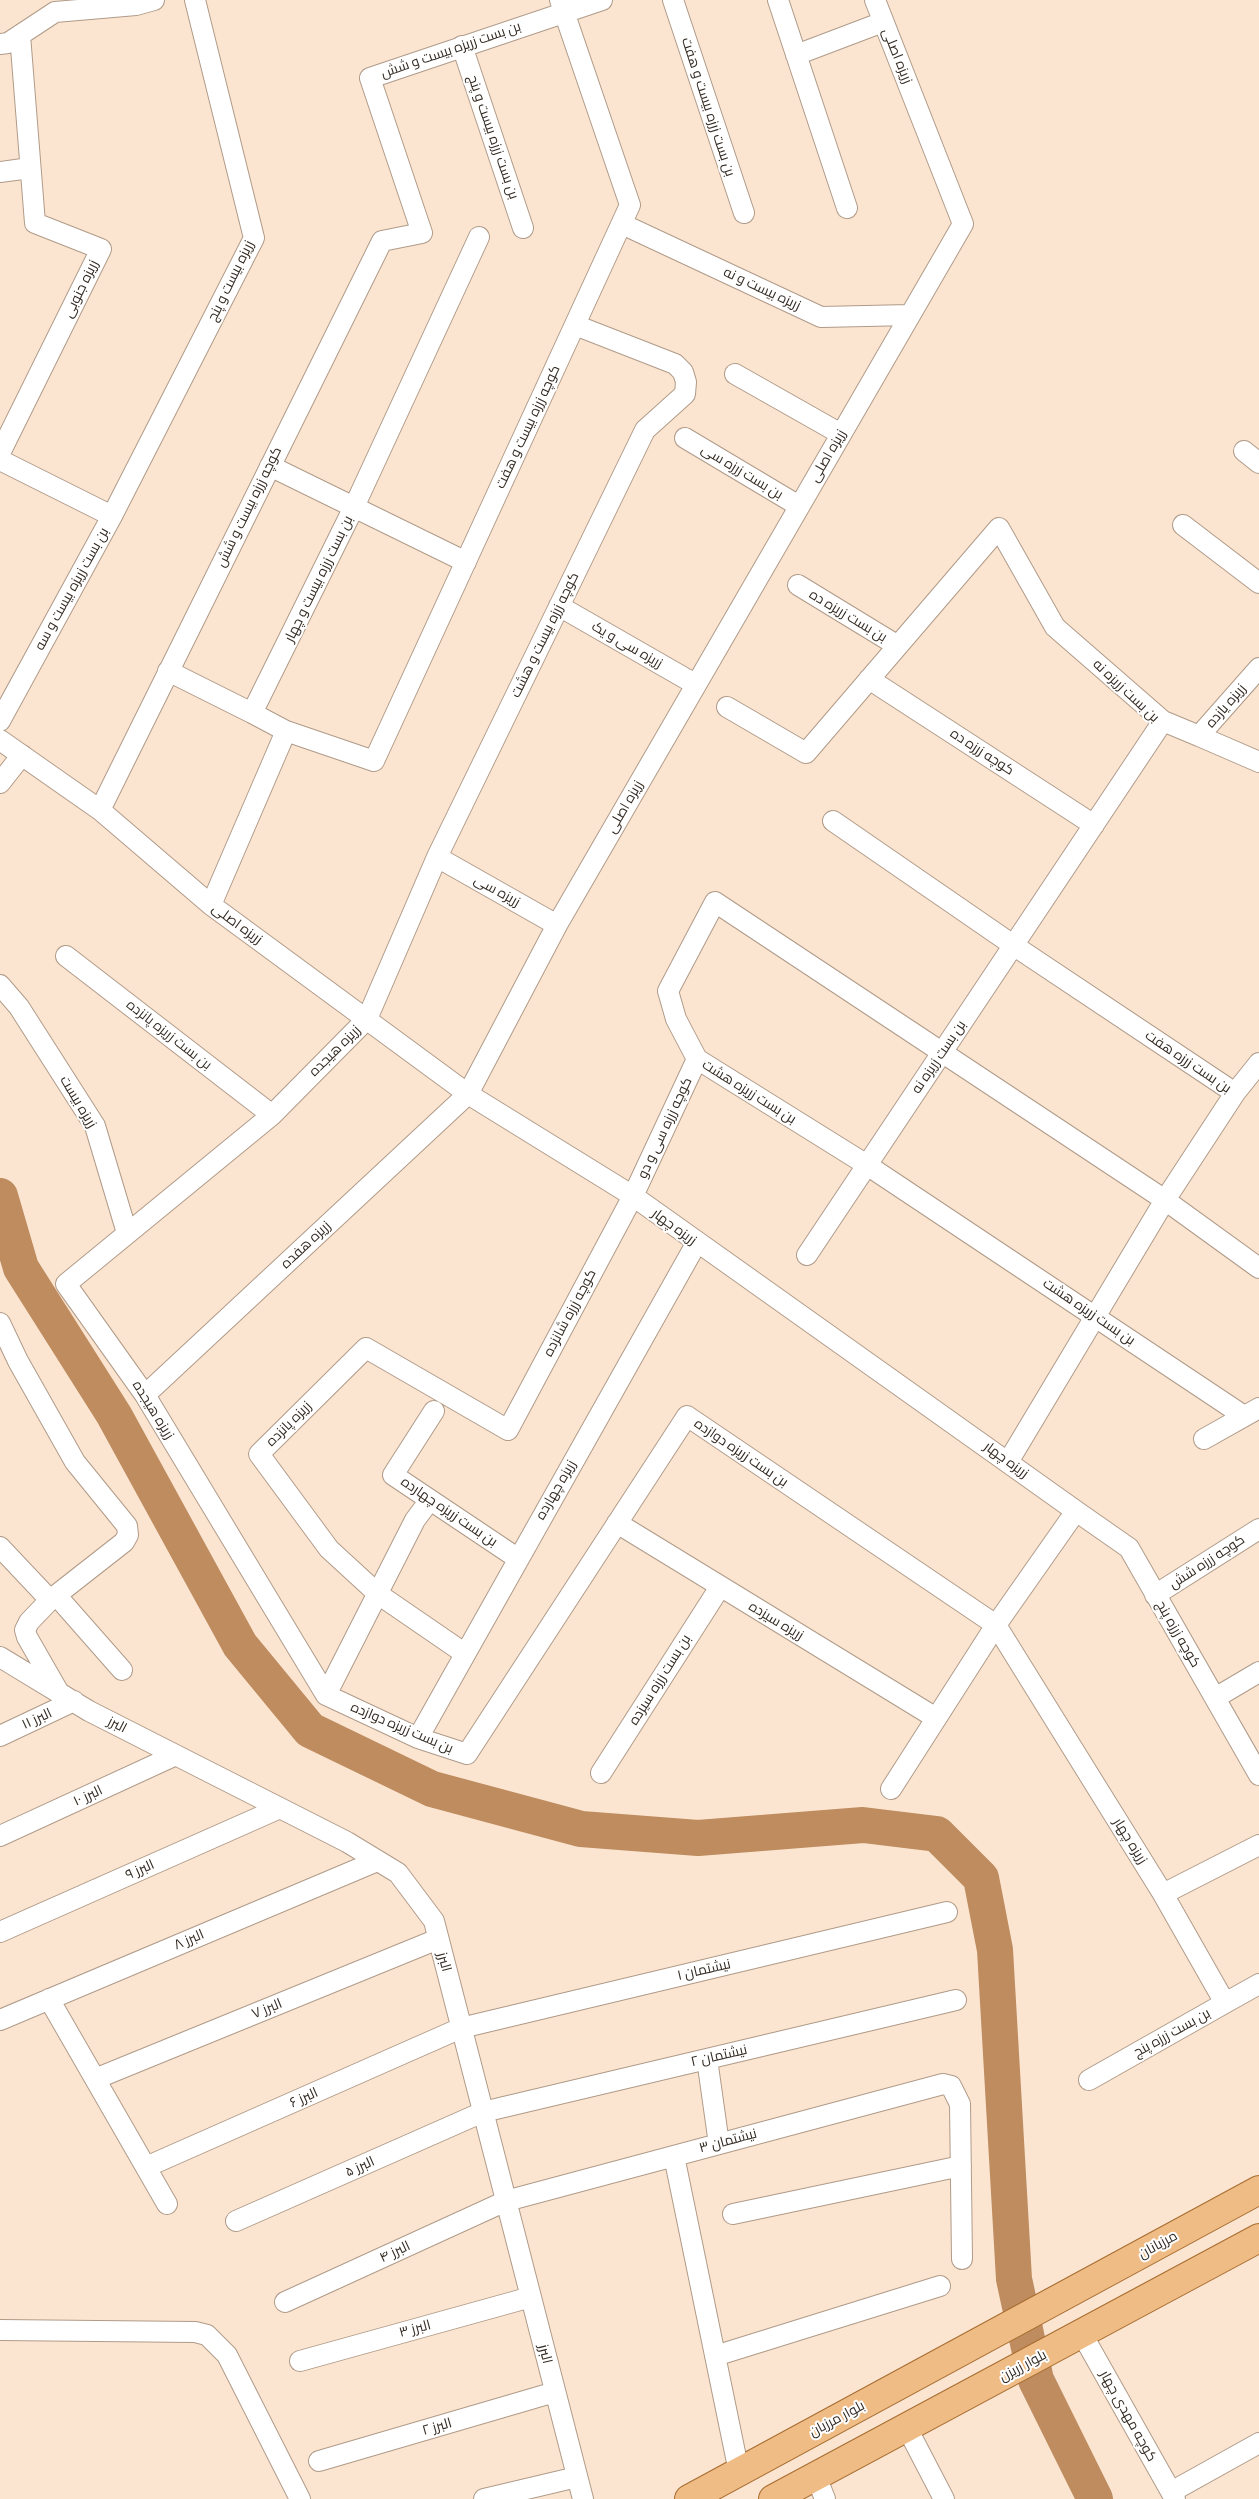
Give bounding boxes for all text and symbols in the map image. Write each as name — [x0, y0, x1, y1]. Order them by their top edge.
street label: بن بست زریزه بیست و شش — [379, 18, 523, 82]
street label: زریزه اصلی — [878, 26, 916, 86]
street label: بن بست زرزه بیست و هفت — [678, 35, 738, 179]
street label: بن بست زرزه بیست و پنج — [464, 73, 522, 201]
street label: زریزه بیست و پنج — [204, 238, 258, 324]
street label: زریزه جنوبی — [60, 257, 102, 321]
street label: زریزه بیست و نه — [721, 264, 803, 314]
street label: کوچه زرزه بیست و هفت — [492, 363, 564, 491]
street label: زریزه اصلی — [806, 427, 850, 485]
street label: بن بست زرزه سی — [698, 441, 786, 503]
street label: کوچه زرزه بیست و شش — [213, 444, 285, 570]
street label: بن بست زرزه بیست و چهار — [281, 513, 357, 645]
street label: بن بست زریزه بیست و سه — [31, 525, 113, 653]
street label: کوچه زرزه بیست و هشت — [507, 570, 583, 700]
street label: بن بست زریزه ده — [806, 586, 890, 646]
street label: زریزه سی و یک — [589, 618, 665, 672]
street label: بن بست زریزه نه — [1089, 656, 1163, 726]
street label: زریزه یازده — [1202, 681, 1250, 731]
street label: کوچه زرزه ده — [947, 725, 1017, 779]
street label: زریزه اصلی — [603, 778, 647, 836]
street label: زریزه سی — [471, 871, 523, 911]
street label: زریزه اصلی — [208, 900, 266, 948]
street label: بن بست زریزه پانزده — [123, 996, 215, 1074]
street label: بن بست زریزه نه — [908, 1017, 970, 1097]
street label: زریزه هیجده — [306, 1022, 364, 1080]
street label: بن بست زرزه هفت — [1142, 1027, 1234, 1097]
street label: بن بست زریزه هشت — [699, 1056, 799, 1128]
street label: زریزه بیست — [56, 1073, 100, 1131]
street label: کوچه زرزه سی و دو — [634, 1075, 696, 1181]
street label: زریزه چهار — [648, 1205, 700, 1249]
street label: زریزه هفده — [278, 1218, 334, 1272]
street label: کوچه زرزه شانزده — [540, 1266, 600, 1360]
street label: بن بست زریزه هشت — [1040, 1275, 1138, 1349]
street label: زریزه هیجده — [128, 1378, 178, 1442]
street label: زریزه پانزده — [263, 1398, 315, 1450]
street label: بن بست زریزه دوازده — [691, 1415, 791, 1491]
street label: زریزه چهار — [980, 1438, 1032, 1482]
street label: زریزه چهارده — [532, 1457, 580, 1523]
street label: بن بست زریزه چهارده — [398, 1473, 500, 1551]
street label: کوچه زرزه شش — [1166, 1531, 1248, 1593]
street label: زریزه سیزده — [745, 1598, 807, 1644]
street label: کوچه زرزه پنج — [1152, 1598, 1204, 1670]
street label: بن بست زرزه سیزده — [625, 1632, 695, 1728]
street label: بن بست زریزه دوازده — [348, 1699, 456, 1757]
street label: البرز ۱۱ — [19, 1705, 55, 1733]
street label: البرز — [104, 1713, 130, 1737]
street label: البرز ۱۰ — [71, 1782, 105, 1810]
street label: زریزه چهار — [1109, 1815, 1151, 1867]
street label: البرز ۹ — [123, 1856, 157, 1884]
street label: البرز ۸ — [171, 1926, 207, 1954]
street label: البرز — [433, 1950, 455, 1974]
street label: نيشتمان ۱ — [676, 1956, 732, 1984]
street label: البرز ۷ — [249, 1995, 285, 2023]
street label: بن بست زرزه پنج — [1131, 2005, 1213, 2061]
street label: نيشتمان ۲ — [689, 2041, 749, 2071]
street label: البرز ۶ — [287, 2084, 321, 2112]
street label: نيشتمان ۳ — [697, 2125, 759, 2157]
street label: البرز ۵ — [343, 2153, 377, 2181]
street label: مرزبانان — [1136, 2227, 1180, 2263]
street label: البرز ۴ — [377, 2238, 413, 2266]
street label: البرز ۳ — [397, 2317, 433, 2341]
street label: البرز — [534, 2342, 556, 2366]
street label: بلوار زریزن — [996, 2347, 1050, 2385]
street label: کوچه مهدی چهار — [1096, 2367, 1160, 2465]
street label: بلوار مرزبان — [806, 2397, 868, 2441]
street label: البرز ۲ — [420, 2415, 454, 2439]

